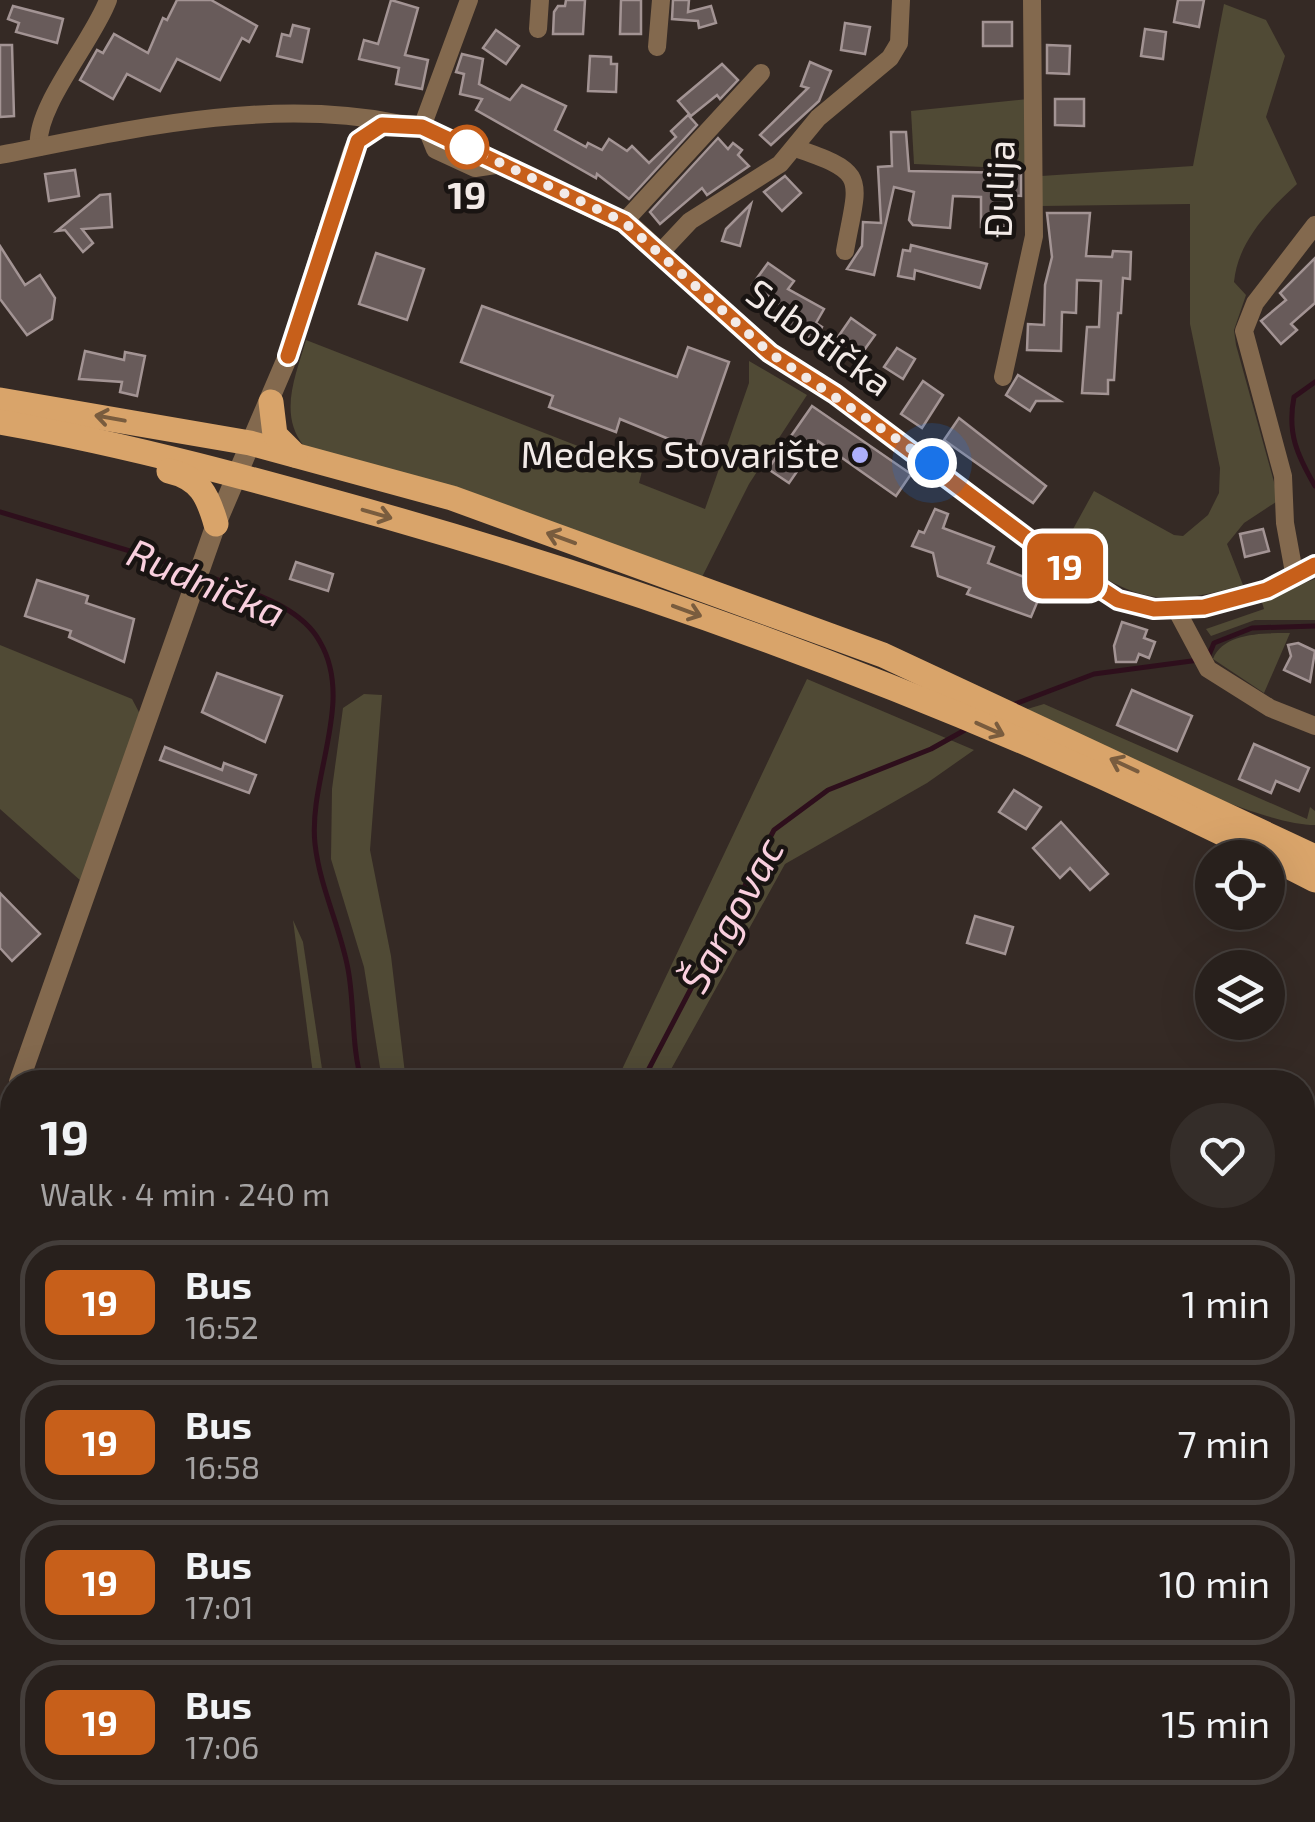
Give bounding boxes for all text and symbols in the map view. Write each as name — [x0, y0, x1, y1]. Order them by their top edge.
marker: 19 — [446, 126, 488, 168]
street label: Đulija — [973, 139, 1023, 239]
place label: 19 — [448, 171, 486, 217]
street label: Subotička — [738, 268, 902, 405]
one-way arrow — [94, 408, 126, 427]
place label: Medeks Stovarište — [520, 430, 840, 476]
your location — [907, 438, 957, 488]
marker: Medeks Stovarište — [849, 444, 871, 466]
one-way arrow — [361, 506, 392, 524]
water label: Rudnička — [121, 527, 293, 636]
one-way arrow — [547, 528, 578, 546]
line badge: 19 — [1020, 534, 1110, 598]
text: 19 — [1047, 545, 1083, 587]
one-way arrow — [670, 603, 701, 621]
one-way arrow — [974, 721, 1005, 739]
one-way arrow — [1110, 755, 1140, 774]
water label: Šargovac — [668, 828, 792, 1000]
map controls — [1195, 840, 1285, 1040]
button: locate — [1195, 840, 1285, 930]
button: layers — [1195, 950, 1285, 1040]
button: heart — [1170, 1103, 1275, 1208]
text: 19 — [40, 1107, 89, 1165]
text: Walk · 4 min · 240 m — [40, 1174, 330, 1212]
text: Bus — [185, 1261, 252, 1307]
text: 1 min — [1182, 1280, 1270, 1326]
text: 19 — [82, 1281, 118, 1323]
text: 16:52 — [185, 1307, 259, 1345]
text: Bus — [185, 1401, 252, 1447]
text: 7 min — [1177, 1420, 1270, 1466]
text: 19 — [82, 1421, 118, 1463]
text: 16:58 — [185, 1447, 260, 1485]
text: Bus — [185, 1541, 252, 1587]
text: 10 min — [1159, 1560, 1270, 1606]
text: 19 — [82, 1561, 118, 1603]
text: 17:01 — [185, 1587, 254, 1625]
text: Bus — [185, 1681, 252, 1727]
text: 15 min — [1161, 1700, 1270, 1746]
text: 19 — [82, 1701, 118, 1743]
text: 17:06 — [185, 1727, 259, 1765]

